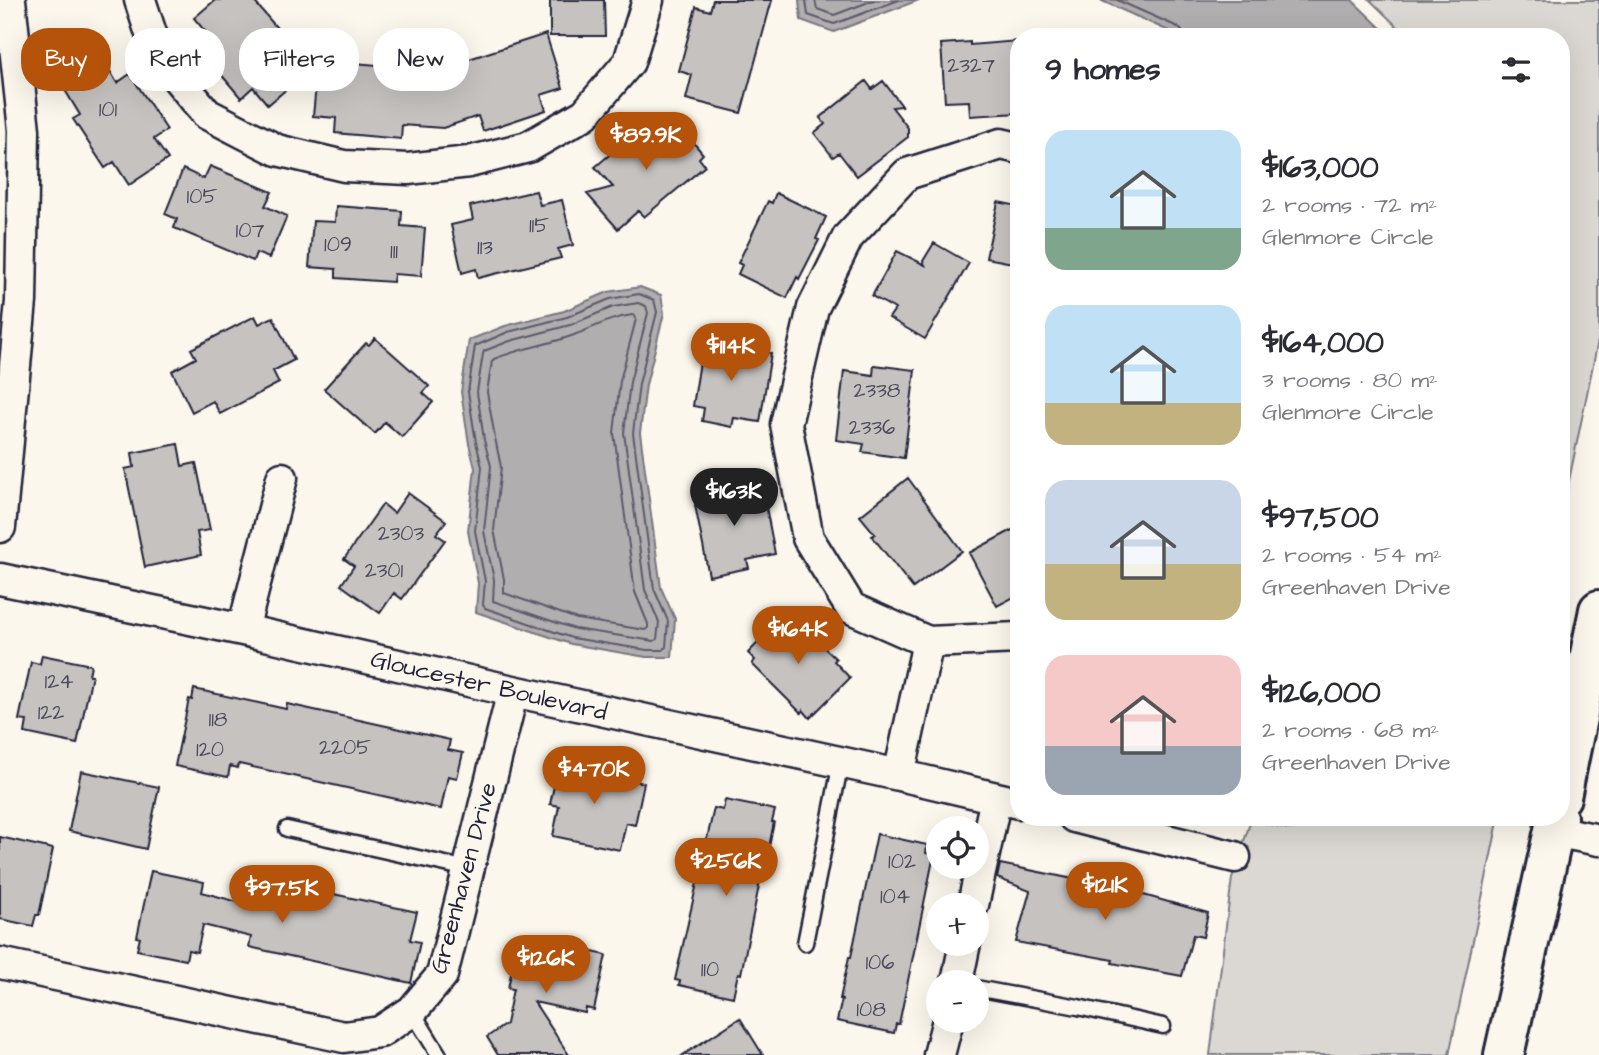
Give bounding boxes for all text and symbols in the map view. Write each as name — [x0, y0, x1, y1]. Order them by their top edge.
chip: Buy — [21, 28, 111, 91]
chip: Rent — [125, 28, 225, 91]
chip: Filters — [239, 28, 359, 91]
chip: New — [373, 28, 469, 91]
text: 9 homes — [1045, 49, 1160, 91]
house number: 2327 — [947, 51, 995, 80]
icon: filters — [1497, 51, 1535, 89]
house number: 101 — [99, 95, 118, 124]
pin: $89.9K — [589, 113, 703, 172]
text: $89.9K — [610, 119, 682, 151]
text: $163,000 — [1262, 147, 1379, 189]
icon: home — [1101, 158, 1185, 242]
house number: 105 — [187, 182, 218, 211]
text: 2 rooms · 72 m² — [1262, 189, 1437, 221]
house number: 115 — [529, 211, 549, 240]
house number: 107 — [236, 216, 265, 245]
text: Glenmore Circle — [1262, 221, 1434, 253]
house number: 109 — [324, 230, 352, 259]
house number: 113 — [477, 233, 493, 262]
house number: 111 — [390, 237, 398, 266]
text: $164,000 — [1262, 322, 1384, 364]
pin: $114K — [682, 324, 780, 383]
text: $114K — [707, 330, 755, 362]
icon: home — [1101, 333, 1185, 417]
text: 3 rooms · 80 m² — [1262, 364, 1438, 396]
house number: 2338 — [853, 376, 901, 405]
text: Glenmore Circle — [1262, 396, 1434, 428]
house number: 2336 — [849, 413, 895, 442]
pin: $163K — [685, 468, 783, 528]
text: $163K — [706, 475, 762, 507]
text: $97,500 — [1262, 497, 1379, 539]
icon: home — [1101, 508, 1185, 592]
house number: 2303 — [378, 519, 425, 548]
text: 2 rooms · 54 m² — [1262, 539, 1442, 571]
house number: 2301 — [365, 556, 404, 585]
text: Greenhaven Drive — [1262, 571, 1451, 603]
pin: $164K — [749, 606, 847, 666]
text: $164K — [768, 613, 828, 645]
street label: Gloucester Boulevard — [367, 642, 610, 730]
house number: 124 — [45, 667, 74, 696]
text: $126,000 — [1262, 672, 1381, 714]
icon: home — [1101, 683, 1185, 767]
house number: 122 — [38, 698, 64, 727]
house number: 118 — [209, 705, 228, 734]
text: 2 rooms · 68 m² — [1262, 714, 1439, 746]
house number: 2205 — [319, 733, 371, 762]
house number: 120 — [196, 735, 224, 764]
pin: $470K — [545, 746, 643, 806]
text: Greenhaven Drive — [1262, 746, 1451, 778]
text: $470K — [558, 753, 630, 785]
street label: Greenhaven Drive — [422, 779, 506, 978]
map controls — [926, 816, 989, 1033]
button: locate — [926, 816, 989, 879]
pin: $256K — [677, 838, 775, 898]
text: $256K — [691, 845, 761, 877]
house number: 102 — [888, 847, 916, 876]
pin: $121K — [1056, 862, 1154, 922]
pin: $97.5K — [225, 866, 339, 925]
text: $121K — [1082, 869, 1128, 901]
text: $97.5K — [245, 872, 319, 904]
house number: 104 — [880, 882, 910, 911]
button: + — [926, 893, 989, 956]
pin: $126K — [497, 936, 595, 995]
text: $126K — [517, 942, 575, 974]
house number: 106 — [865, 948, 895, 977]
house number: 110 — [701, 955, 719, 984]
button: − — [926, 970, 989, 1033]
house number: 108 — [856, 995, 886, 1024]

